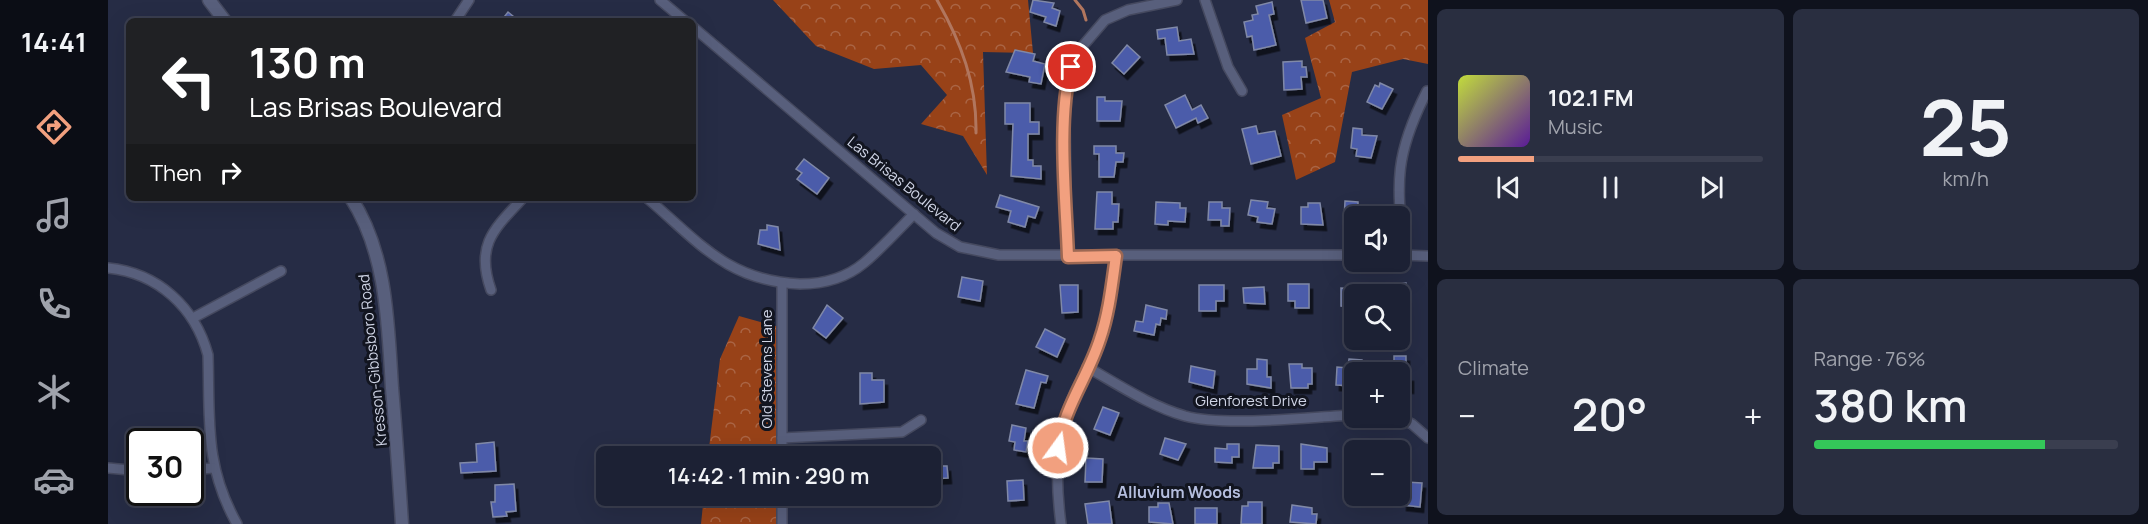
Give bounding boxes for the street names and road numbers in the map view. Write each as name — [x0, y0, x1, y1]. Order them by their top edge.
street label: Las Brisas Boulevard — [843, 131, 966, 236]
street label: Kresson-Gibbsboro Road — [353, 273, 392, 447]
street label: Old Stevens Lane — [756, 309, 777, 428]
street label: Glenforest Drive — [1195, 390, 1307, 411]

